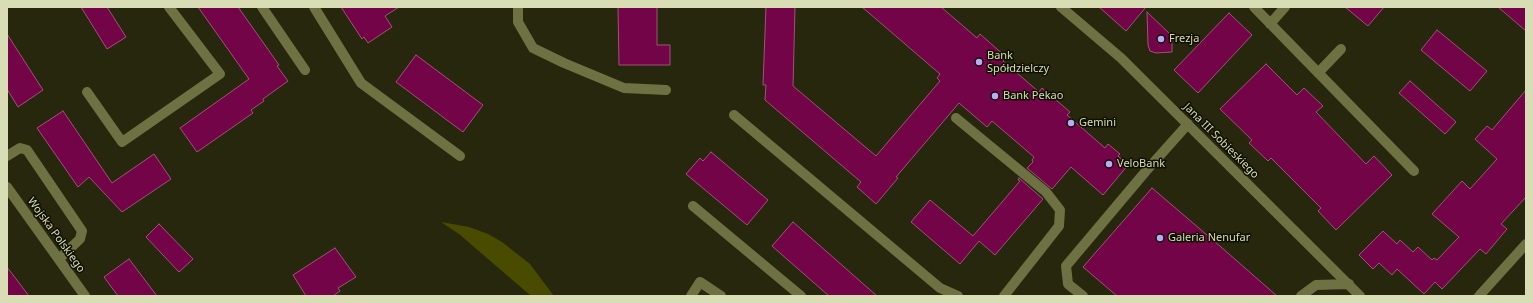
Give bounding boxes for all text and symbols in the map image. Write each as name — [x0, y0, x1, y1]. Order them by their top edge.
place label: Frezja — [1169, 32, 1199, 46]
marker: Frezja — [1156, 34, 1166, 44]
place label: Bank Spółdzielczy — [987, 49, 1049, 75]
marker: Bank Spółdzielczy — [974, 57, 984, 67]
place label: Bank Pekao — [1003, 89, 1063, 103]
marker: Bank Pekao — [990, 91, 1000, 101]
street label: Jana III Sobieskiego — [1181, 101, 1261, 181]
place label: Gemini — [1079, 116, 1116, 130]
marker: Gemini — [1066, 118, 1076, 128]
place label: VeloBank — [1117, 157, 1165, 171]
marker: VeloBank — [1104, 159, 1114, 169]
street label: Wojska Polskiego — [24, 195, 88, 275]
place label: Galeria Nenufar — [1168, 231, 1250, 245]
marker: Galeria Nenufar — [1155, 233, 1165, 243]

